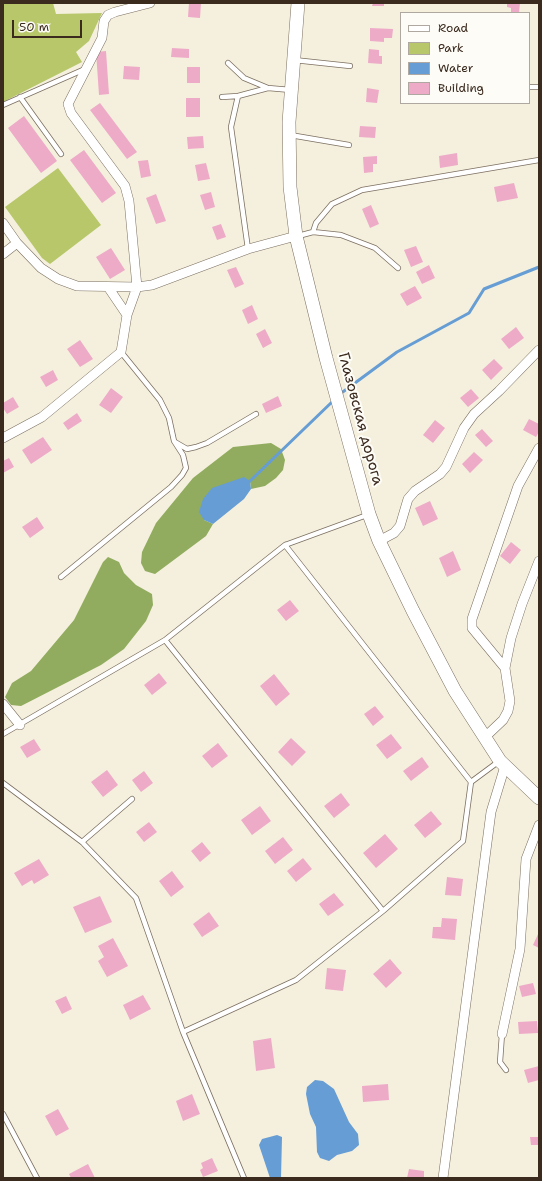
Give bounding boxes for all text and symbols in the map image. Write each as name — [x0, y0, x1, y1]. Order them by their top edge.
scale bar — [14, 12, 84, 38]
legend — [400, 12, 530, 104]
text: 50 m — [19, 19, 49, 35]
text: Road — [438, 20, 468, 36]
text: Park — [438, 40, 464, 56]
text: Water — [438, 60, 473, 76]
text: Building — [438, 80, 484, 96]
street label: Глазовская дорога — [334, 351, 386, 487]

